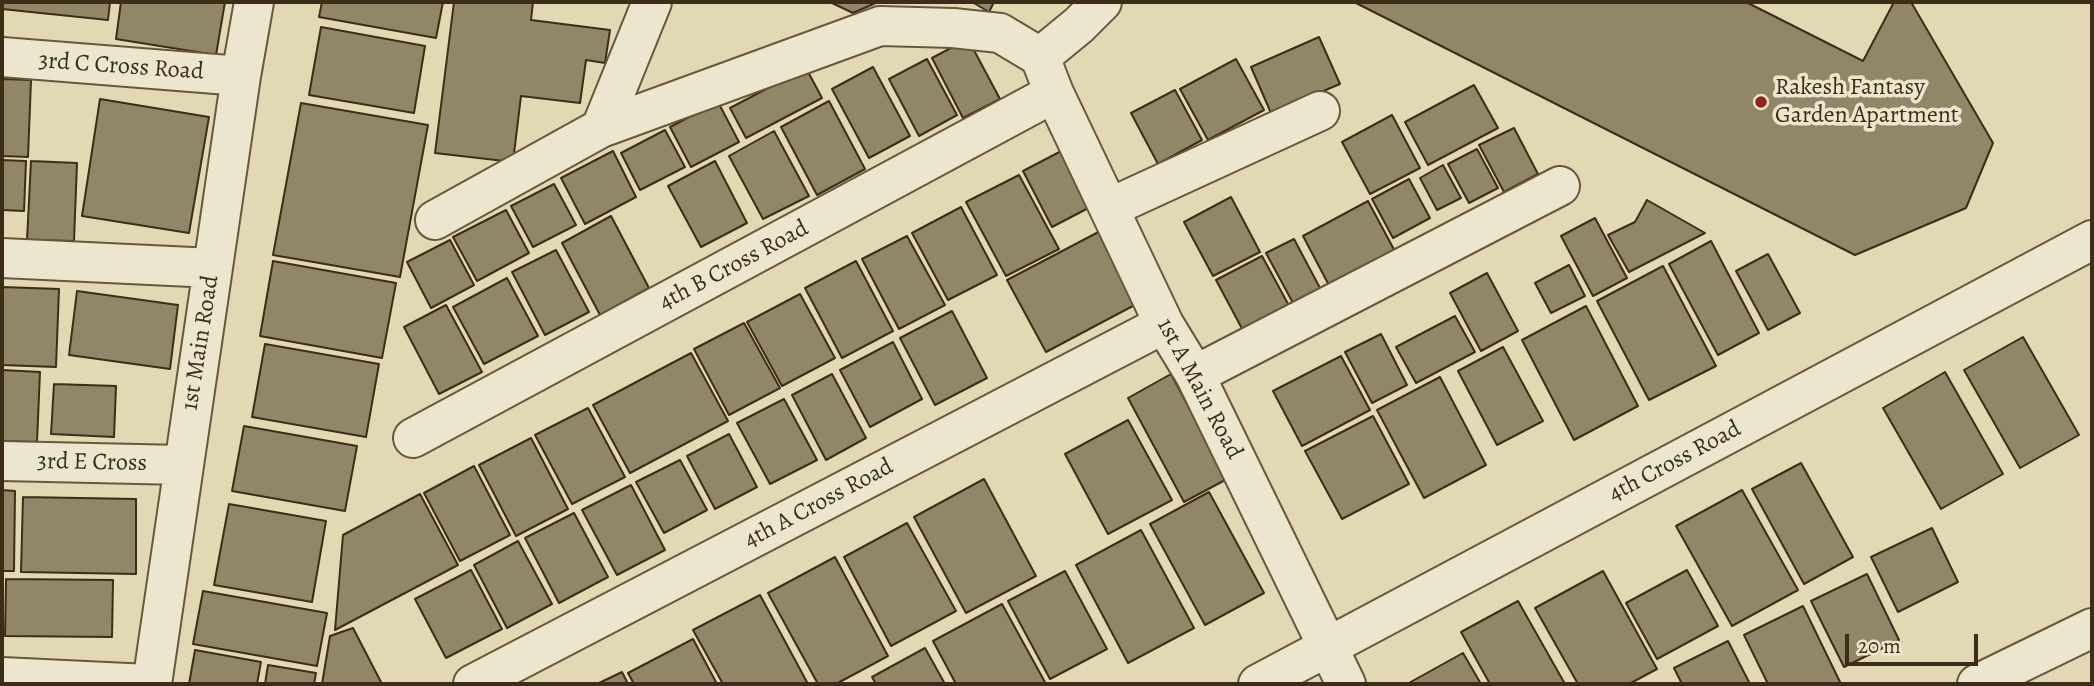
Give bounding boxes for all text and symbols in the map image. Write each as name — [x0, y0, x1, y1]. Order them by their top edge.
street label: 3rd C Cross Road — [37, 47, 205, 87]
place label: Rakesh Fantasy Garden Apartment — [1775, 74, 1959, 130]
marker: Rakesh Fantasy Garden Apartment — [1753, 94, 1769, 110]
street label: 4th B Cross Road — [654, 215, 814, 317]
street label: 1st Main Road — [176, 273, 226, 413]
street label: 1st A Main Road — [1150, 314, 1248, 464]
street label: 4th Cross Road — [1604, 415, 1746, 509]
street label: 3rd E Cross — [37, 448, 147, 478]
street label: 4th A Cross Road — [740, 453, 898, 555]
scale bar — [1849, 620, 1982, 664]
text: 20 m — [1858, 632, 1901, 660]

